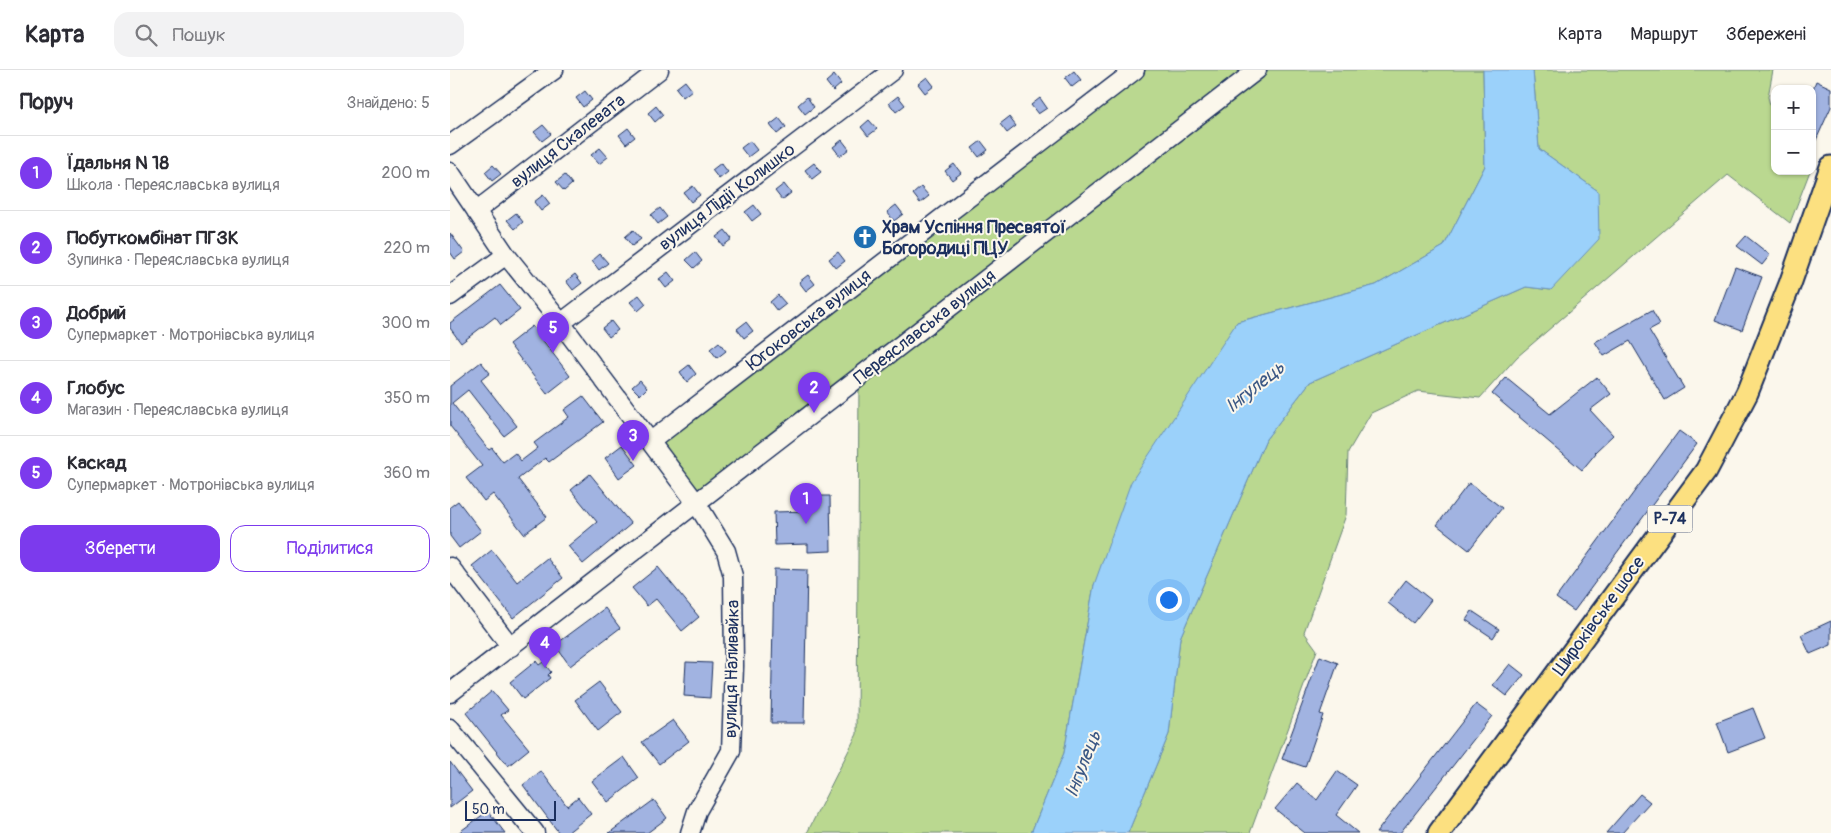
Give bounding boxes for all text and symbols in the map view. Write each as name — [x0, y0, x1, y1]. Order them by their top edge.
search box — [114, 12, 464, 57]
text: Карта — [25, 20, 84, 49]
icon: search — [132, 21, 160, 49]
text: Пошук — [172, 23, 225, 47]
text: Карта — [1558, 23, 1602, 46]
text: Маршрут — [1630, 23, 1698, 46]
text: Збережені — [1726, 23, 1806, 46]
map controls — [1771, 85, 1816, 175]
button: + — [1771, 85, 1816, 130]
text: Поруч — [20, 89, 73, 116]
street label: вулиця Скалевата — [506, 89, 630, 193]
text: Знайдено: 5 — [347, 93, 430, 113]
button: − — [1771, 130, 1816, 175]
street label: вулиця Лідії Колишко — [654, 138, 800, 256]
text: Їдальня N 18 — [67, 151, 169, 175]
text: 1 — [33, 163, 39, 183]
text: 200 m — [382, 163, 430, 183]
text: Школа · Переяславська вулиця — [67, 175, 280, 195]
place label: Храм Успіння Пресвятої Богородиці ПЦУ — [882, 216, 1066, 260]
church icon: Храм Успіння Пресвятої Богородиці ПЦУ — [852, 224, 878, 250]
text: Побуткомбінат ПГЗК — [67, 226, 239, 250]
text: 2 — [32, 238, 40, 258]
text: 220 m — [384, 238, 430, 258]
text: Зупинка · Переяславська вулиця — [67, 250, 289, 270]
street label: Югоковська вулиця — [742, 264, 876, 376]
street label: Переяславська вулиця — [849, 264, 1001, 390]
text: Добрий — [67, 301, 126, 325]
pin: 5 — [537, 312, 569, 353]
text: 3 — [32, 313, 40, 333]
text: 300 m — [382, 313, 430, 333]
text: Супермаркет · Мотронівська вулиця — [67, 325, 315, 345]
water label: Інгулець — [1220, 356, 1290, 418]
pin: 2 — [798, 372, 830, 413]
text: Глобус — [67, 376, 125, 400]
text: 4 — [31, 388, 41, 408]
text: 350 m — [384, 388, 430, 408]
text: Магазин · Переяславська вулиця — [67, 400, 289, 420]
pin: 3 — [617, 420, 649, 461]
text: Каскад — [67, 451, 126, 475]
text: 5 — [32, 463, 40, 483]
text: 360 m — [383, 463, 430, 483]
text: Супермаркет · Мотронівська вулиця — [67, 475, 315, 495]
pin: 1 — [790, 483, 822, 524]
road number: Р-74 — [1648, 506, 1692, 532]
button: Зберегти — [20, 525, 220, 572]
button: Поділитися — [230, 525, 430, 572]
street label: Широківське шосе — [1548, 552, 1650, 680]
your location — [1156, 587, 1182, 613]
street label: вулиця Наливайка — [719, 600, 745, 738]
pin: 4 — [529, 627, 561, 668]
water label: Інгулець — [1059, 727, 1107, 801]
scale bar — [465, 798, 556, 821]
text: 50 m — [472, 801, 505, 818]

